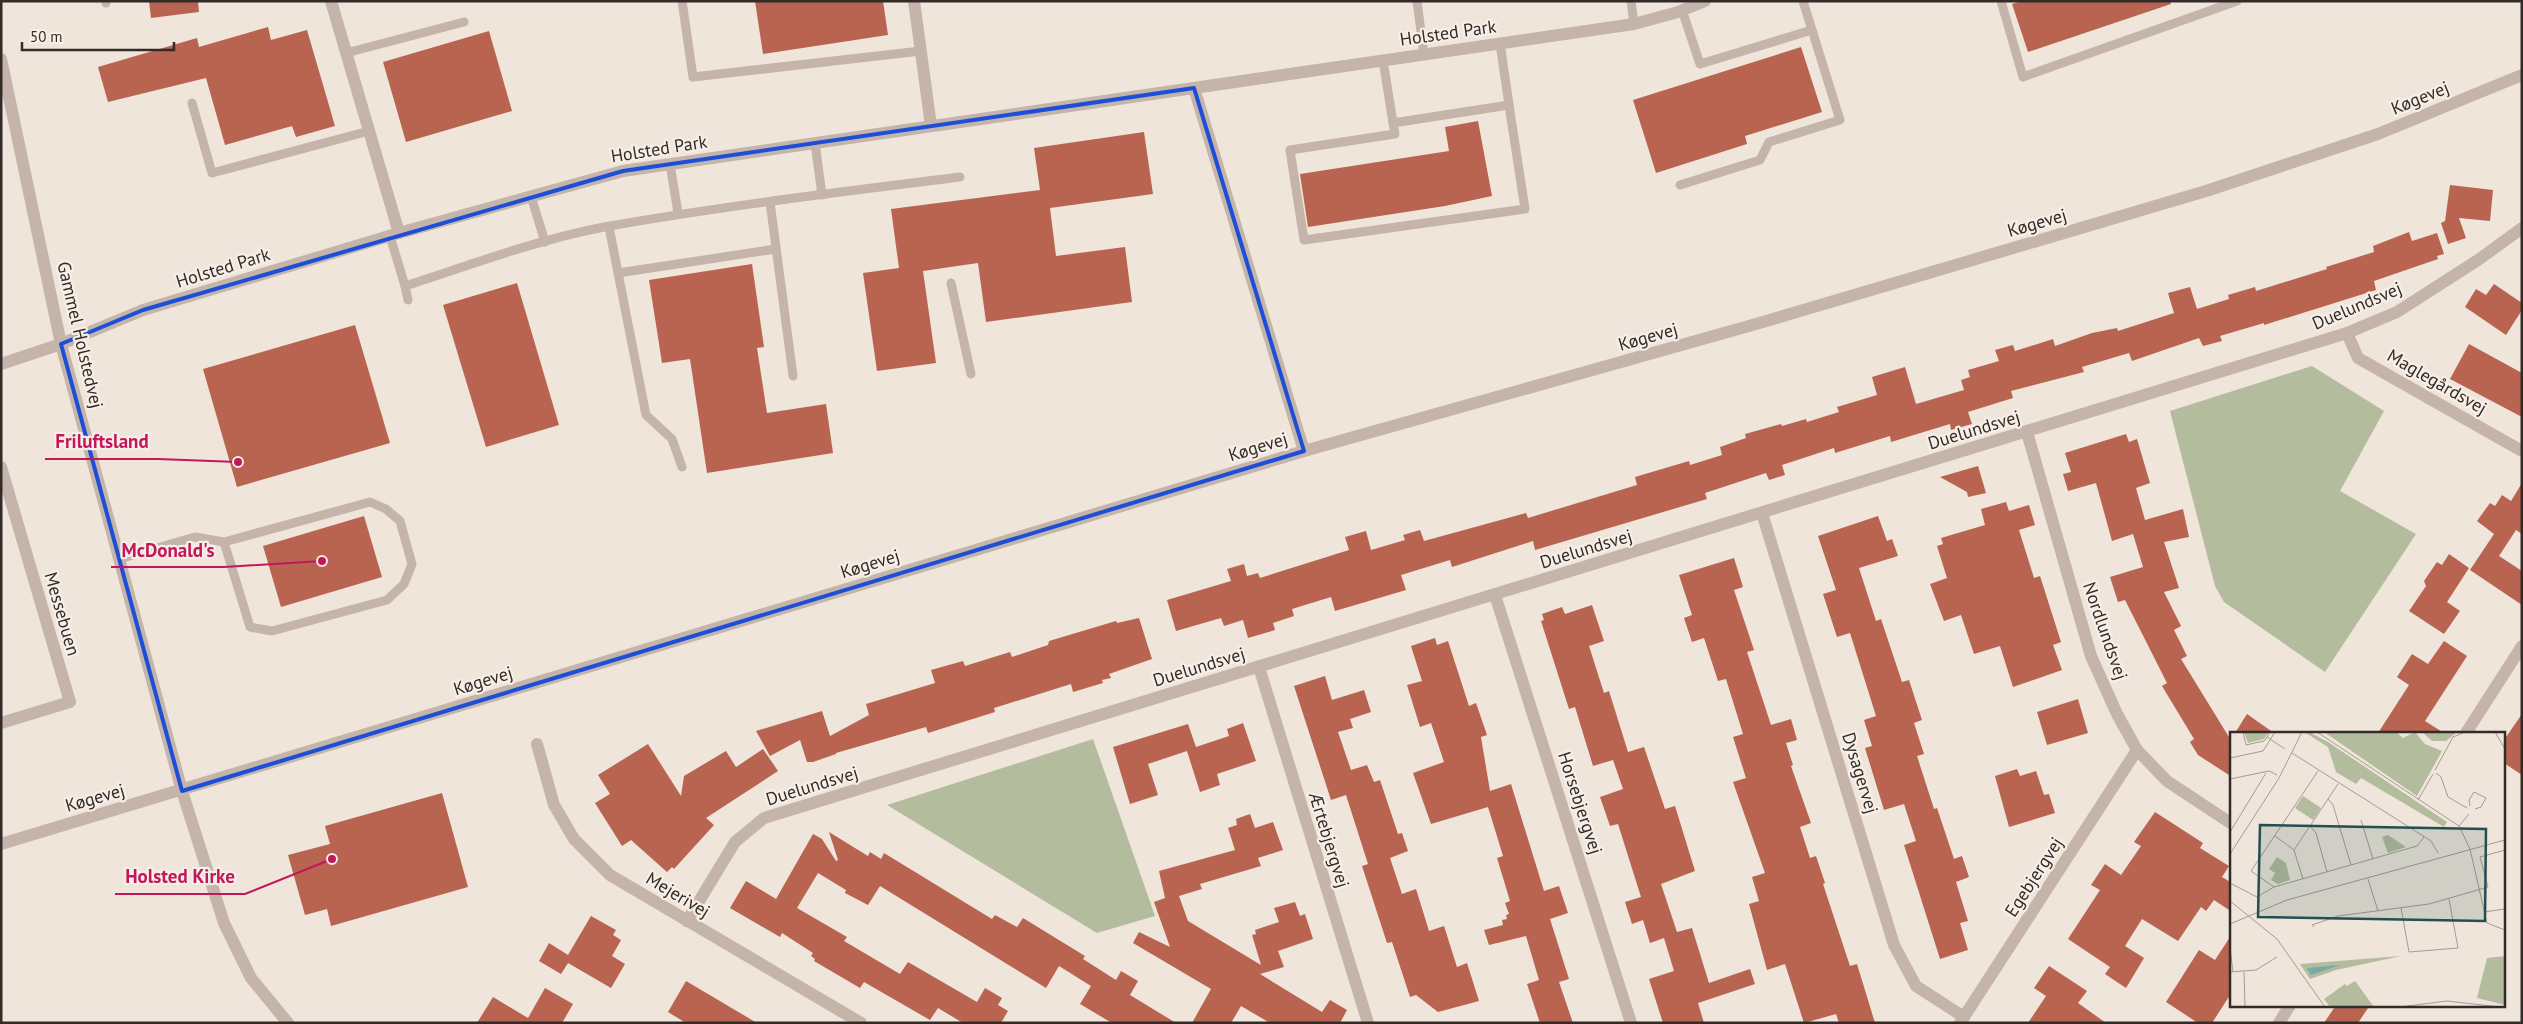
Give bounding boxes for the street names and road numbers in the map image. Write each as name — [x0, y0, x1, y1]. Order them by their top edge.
street label: Holsted Park — [1398, 14, 1498, 51]
street label: Køgevej — [2387, 76, 2452, 120]
street label: Holsted Park — [609, 129, 709, 167]
street label: Køgevej — [2005, 203, 2069, 242]
street label: Holsted Park — [173, 242, 273, 293]
street label: Gammel Holstedvej — [52, 259, 109, 411]
street label: Duelundsvej — [2309, 276, 2405, 335]
street label: Køgevej — [1616, 317, 1680, 356]
street label: Maglegårdsvej — [2383, 344, 2491, 419]
street label: Duelundsvej — [1925, 405, 2023, 454]
street label: Køgevej — [1226, 427, 1290, 466]
street label: Duelundsvej — [1537, 524, 1635, 573]
street label: Køgevej — [838, 544, 902, 583]
street label: Messebuen — [40, 569, 85, 658]
street label: Nordlundsvej — [2078, 579, 2133, 683]
street label: Duelundsvej — [1150, 642, 1248, 691]
street label: Køgevej — [451, 661, 515, 700]
street label: Dysagervej — [1837, 729, 1884, 816]
street label: Horsebjergvej — [1553, 749, 1608, 857]
street label: Duelundsvej — [763, 761, 861, 810]
street label: Køgevej — [63, 778, 127, 817]
street label: Ærtebjergvej — [1304, 788, 1355, 890]
street label: Egebjergvej — [1999, 833, 2068, 921]
street label: Mejerivej — [642, 867, 714, 923]

